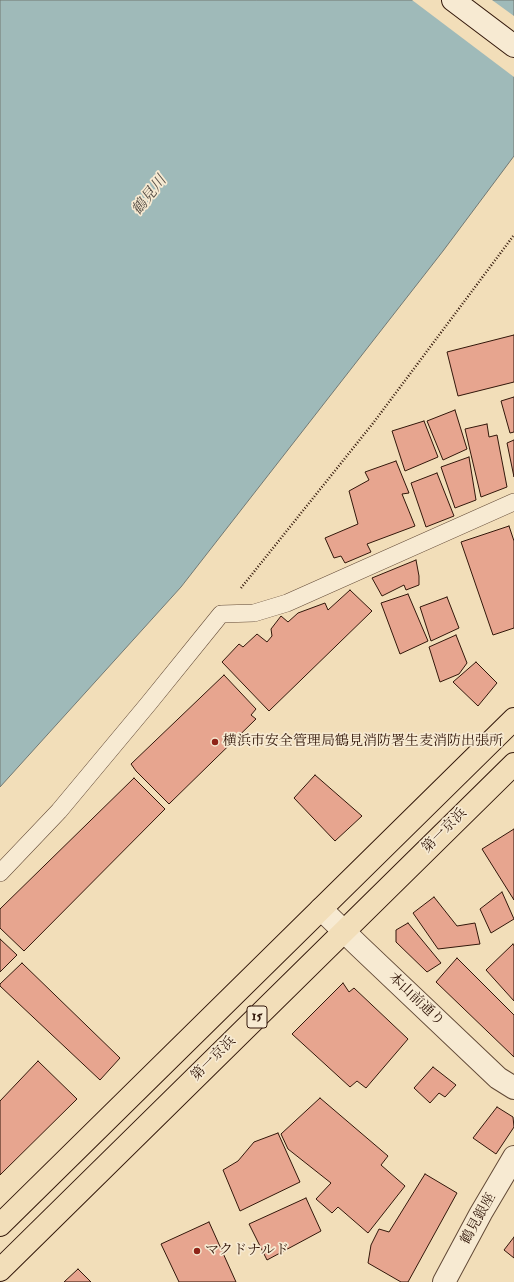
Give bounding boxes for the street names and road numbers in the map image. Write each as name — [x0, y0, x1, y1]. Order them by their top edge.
street label: 第一京浜 — [419, 805, 471, 857]
street label: 本山前通り — [385, 970, 447, 1030]
road number: 15 — [247, 1006, 267, 1028]
street label: 第一京浜 — [188, 1033, 240, 1085]
street label: 鶴見銀座 — [458, 1190, 500, 1248]

